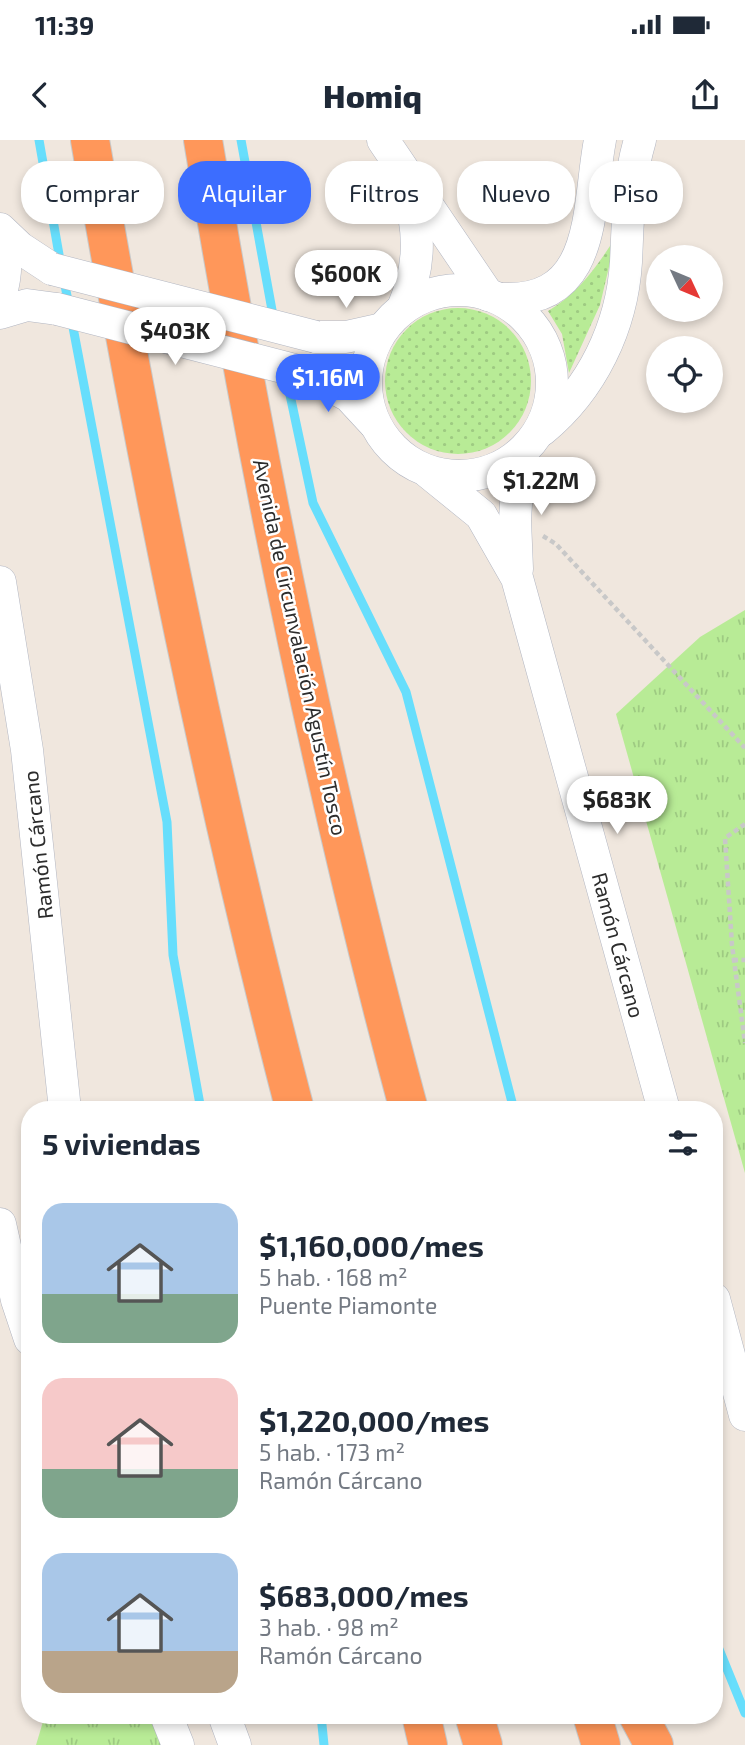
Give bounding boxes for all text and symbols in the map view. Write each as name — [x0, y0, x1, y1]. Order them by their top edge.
text: 11:39 — [35, 9, 94, 40]
icon: back — [21, 76, 59, 114]
text: Homiq — [323, 76, 422, 114]
icon: share — [686, 76, 724, 114]
chip: Comprar — [21, 161, 164, 224]
chip: Alquilar — [178, 161, 311, 224]
chip: Filtros — [325, 161, 443, 224]
chip: Nuevo — [457, 161, 575, 224]
chip: Piso — [589, 161, 683, 224]
north arrow — [646, 245, 723, 322]
map controls — [646, 245, 723, 413]
pin: $600K — [297, 250, 395, 310]
text: $600K — [311, 259, 381, 287]
pin: $403K — [126, 308, 224, 367]
text: $403K — [140, 316, 210, 344]
button: locate — [646, 336, 723, 413]
pin: $1.16M — [271, 355, 385, 414]
text: $1.16M — [292, 363, 364, 391]
street label: Avenida de Circunvalación Agustín Tosco — [249, 457, 353, 837]
pin: $1.22M — [484, 458, 598, 517]
text: $1.22M — [503, 466, 579, 494]
street label: Ramón Cárcano — [17, 769, 57, 921]
pin: $683K — [568, 776, 666, 836]
text: $683K — [583, 785, 651, 813]
street label: Ramón Cárcano — [588, 870, 650, 1020]
icon: filters — [664, 1124, 702, 1162]
text: 5 viviendas — [42, 1125, 201, 1161]
text: $1,160,000/mes — [259, 1227, 484, 1263]
icon: home — [98, 1231, 182, 1315]
text: 5 hab. · 168 m² — [259, 1263, 408, 1291]
text: Puente Piamonte — [259, 1291, 437, 1319]
text: $1,220,000/mes — [259, 1402, 489, 1438]
icon: home — [98, 1406, 182, 1490]
text: 5 hab. · 173 m² — [259, 1438, 405, 1466]
text: Ramón Cárcano — [259, 1466, 423, 1494]
text: $683,000/mes — [259, 1577, 469, 1613]
icon: home — [98, 1581, 182, 1665]
text: 3 hab. · 98 m² — [259, 1613, 399, 1641]
text: Ramón Cárcano — [259, 1641, 423, 1669]

